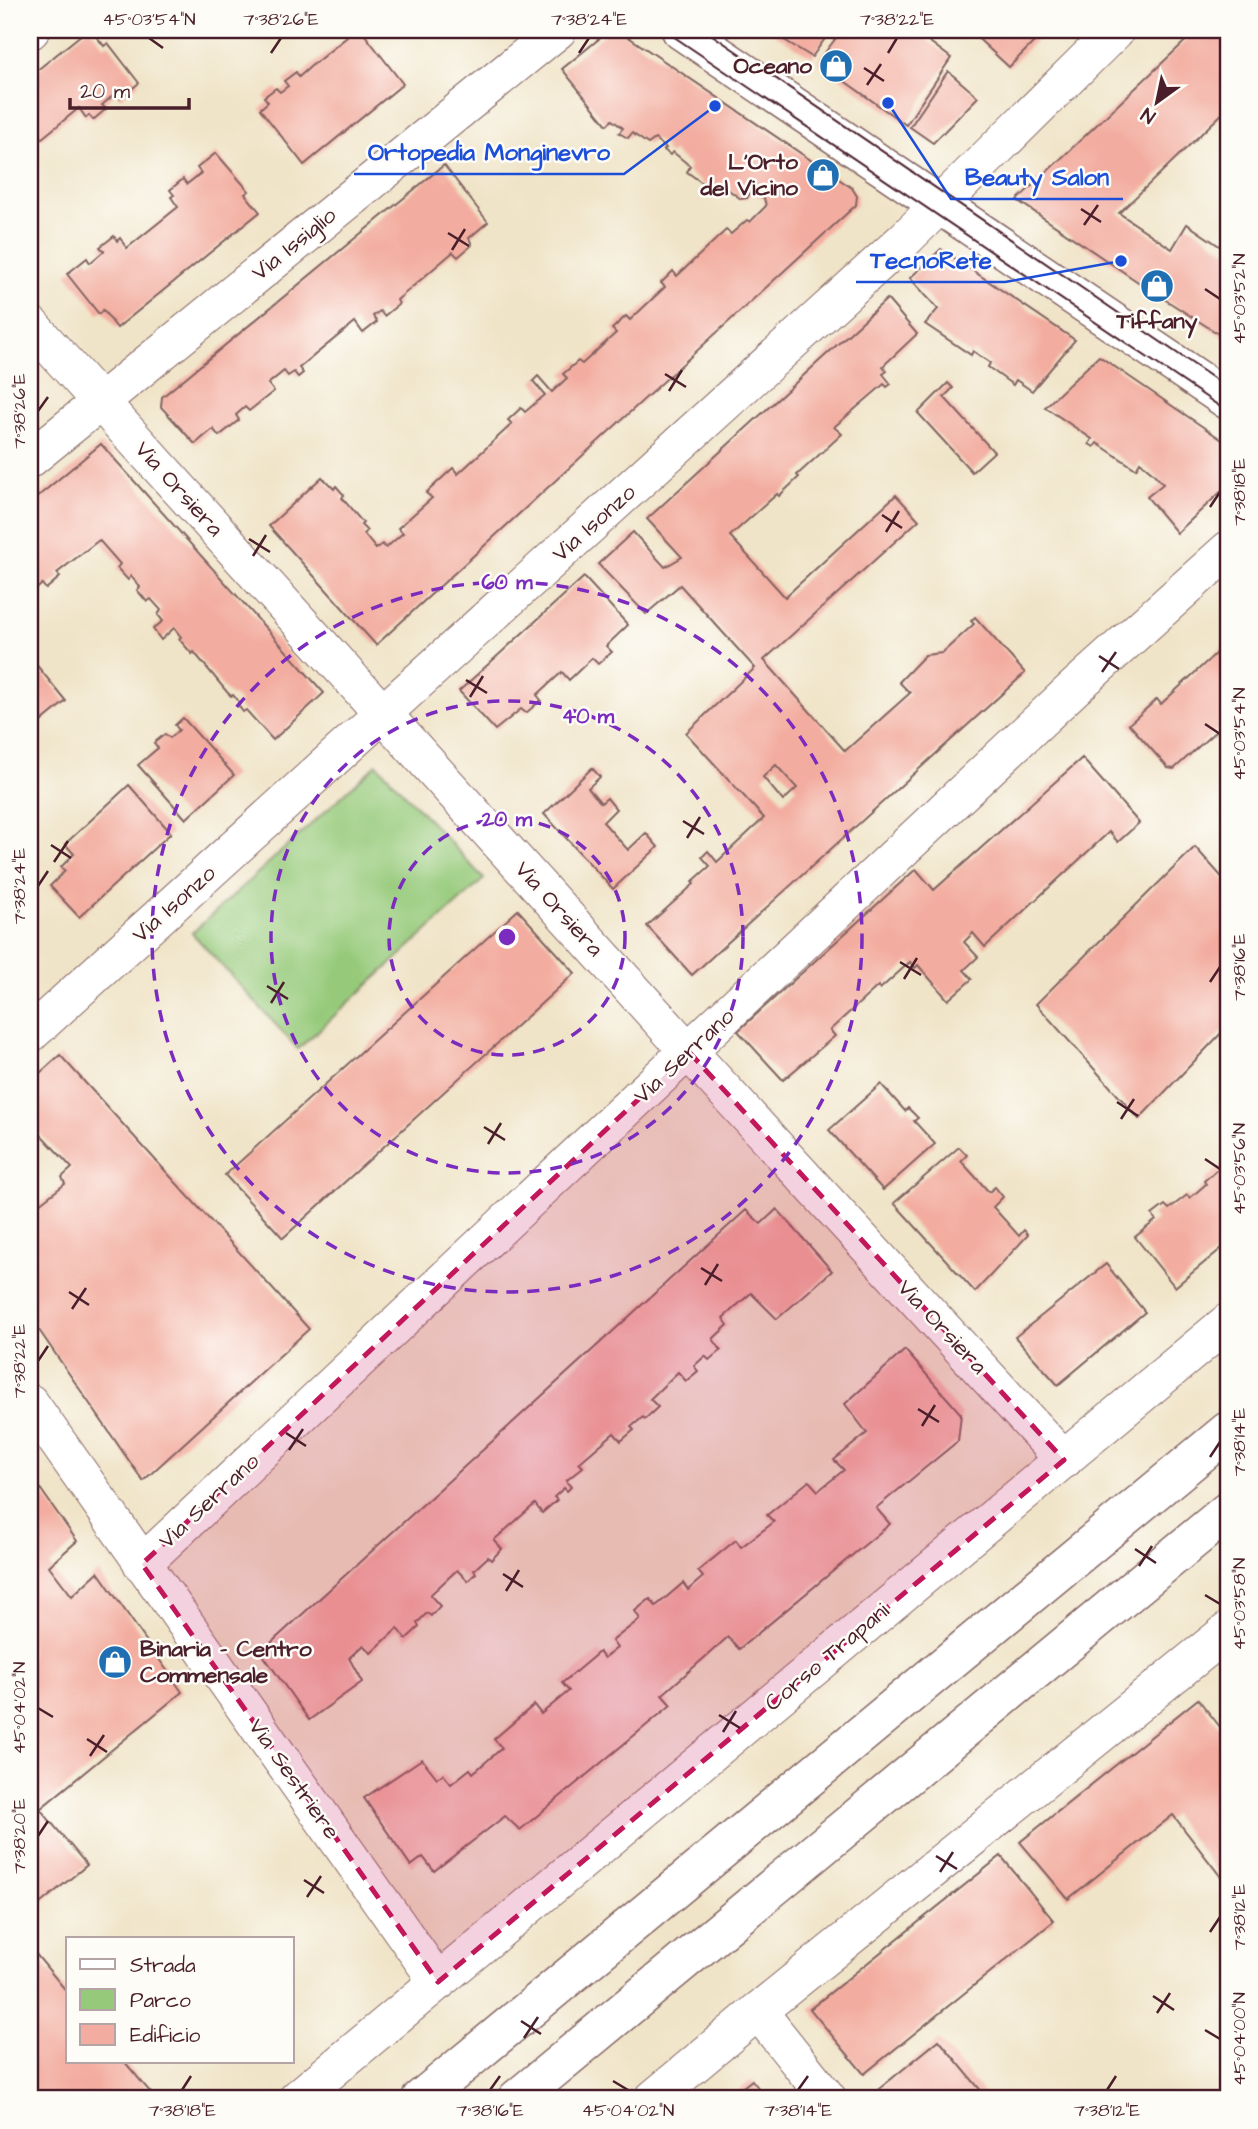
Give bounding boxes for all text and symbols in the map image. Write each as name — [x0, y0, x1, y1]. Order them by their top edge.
text: 45°03'54"N — [103, 7, 195, 32]
text: 7°38'26"E — [243, 7, 319, 32]
text: 7°38'24"E — [551, 7, 627, 32]
text: 7°38'22"E — [860, 7, 934, 32]
shop icon: Oceano — [817, 47, 855, 85]
place label: Oceano — [733, 50, 812, 82]
scale bar — [70, 66, 189, 110]
north arrow — [1122, 66, 1192, 136]
text: 20 m — [80, 77, 131, 106]
text: N — [1136, 100, 1161, 130]
callout: Ortopedia Monginevro — [354, 129, 624, 174]
text: Ortopedia Monginevro — [368, 136, 611, 171]
place label: L'Orto del Vicino — [700, 146, 798, 204]
callout: Beauty Salon — [951, 154, 1123, 199]
shop icon: L'Orto del Vicino — [804, 156, 842, 194]
text: Beauty Salon — [965, 161, 1109, 197]
street label: Via Issiglio — [245, 200, 344, 289]
callout: TecnoRete — [856, 237, 1005, 282]
text: TecnoRete — [869, 244, 992, 278]
text: 45°03'52"N — [1227, 254, 1252, 344]
shop icon: Tiffany — [1138, 267, 1176, 305]
place label: Tiffany — [1116, 305, 1198, 339]
text: 7°38'26"E — [7, 373, 32, 449]
street label: Via Orsiera — [127, 434, 231, 544]
text: 7°38'18"E — [1227, 458, 1252, 526]
street label: Via Isonzo — [545, 477, 643, 569]
text: 60 m — [481, 568, 533, 597]
text: 45°03'54"N — [1227, 688, 1252, 780]
text: 40 m — [562, 702, 615, 731]
text: 20 m — [481, 805, 533, 834]
text: 7°38'24"E — [7, 848, 32, 924]
street label: Via Orsiera — [507, 854, 611, 964]
street label: Via Isonzo — [125, 858, 223, 950]
centre of rings — [495, 925, 519, 949]
text: 7°38'16"E — [1227, 933, 1252, 1001]
street label: Via Serrano — [626, 1001, 742, 1111]
text: 45°03'56"N — [1227, 1123, 1252, 1215]
street label: Via Orsiera — [890, 1273, 994, 1382]
text: 7°38'22"E — [7, 1324, 32, 1398]
text: 7°38'14"E — [1227, 1408, 1252, 1476]
street label: Via Serrano — [151, 1446, 267, 1556]
text: 45°03'58"N — [1227, 1558, 1252, 1650]
street label: Corso Trapani — [758, 1595, 897, 1719]
place label: Binaria - Centro Commensale — [140, 1633, 312, 1691]
shop icon: Binaria - Centro Commensale — [96, 1643, 134, 1681]
text: 45°04'02"N — [7, 1662, 32, 1754]
street label: Via Sestriere — [241, 1712, 347, 1846]
text: 7°38'20"E — [7, 1798, 32, 1874]
text: 7°38'12"E — [1227, 1884, 1252, 1950]
legend — [66, 1937, 294, 2062]
text: Strada — [130, 1951, 196, 1980]
text: Parco — [130, 1986, 191, 2015]
text: 45°04'00"N — [1227, 1992, 1252, 2086]
text: Edificio — [130, 2021, 200, 2050]
text: 7°38'18"E — [148, 2098, 216, 2123]
text: 7°38'16"E — [456, 2098, 524, 2123]
text: 45°04'02"N — [582, 2098, 674, 2123]
text: 7°38'14"E — [764, 2098, 832, 2123]
text: 7°38'12"E — [1074, 2098, 1140, 2123]

